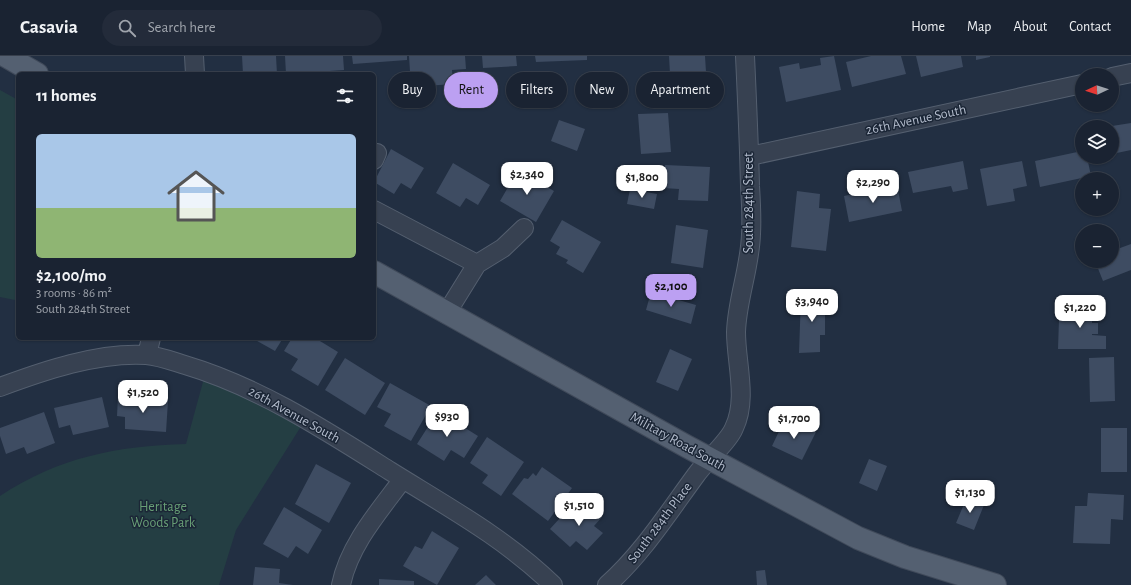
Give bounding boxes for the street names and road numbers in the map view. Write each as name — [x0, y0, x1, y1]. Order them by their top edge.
street label: 26th Avenue South — [865, 103, 967, 137]
street label: South 284th Street — [742, 152, 756, 254]
street label: 26th Avenue South — [246, 384, 342, 446]
street label: Military Road South — [628, 410, 728, 474]
street label: South 284th Place — [625, 480, 695, 566]

